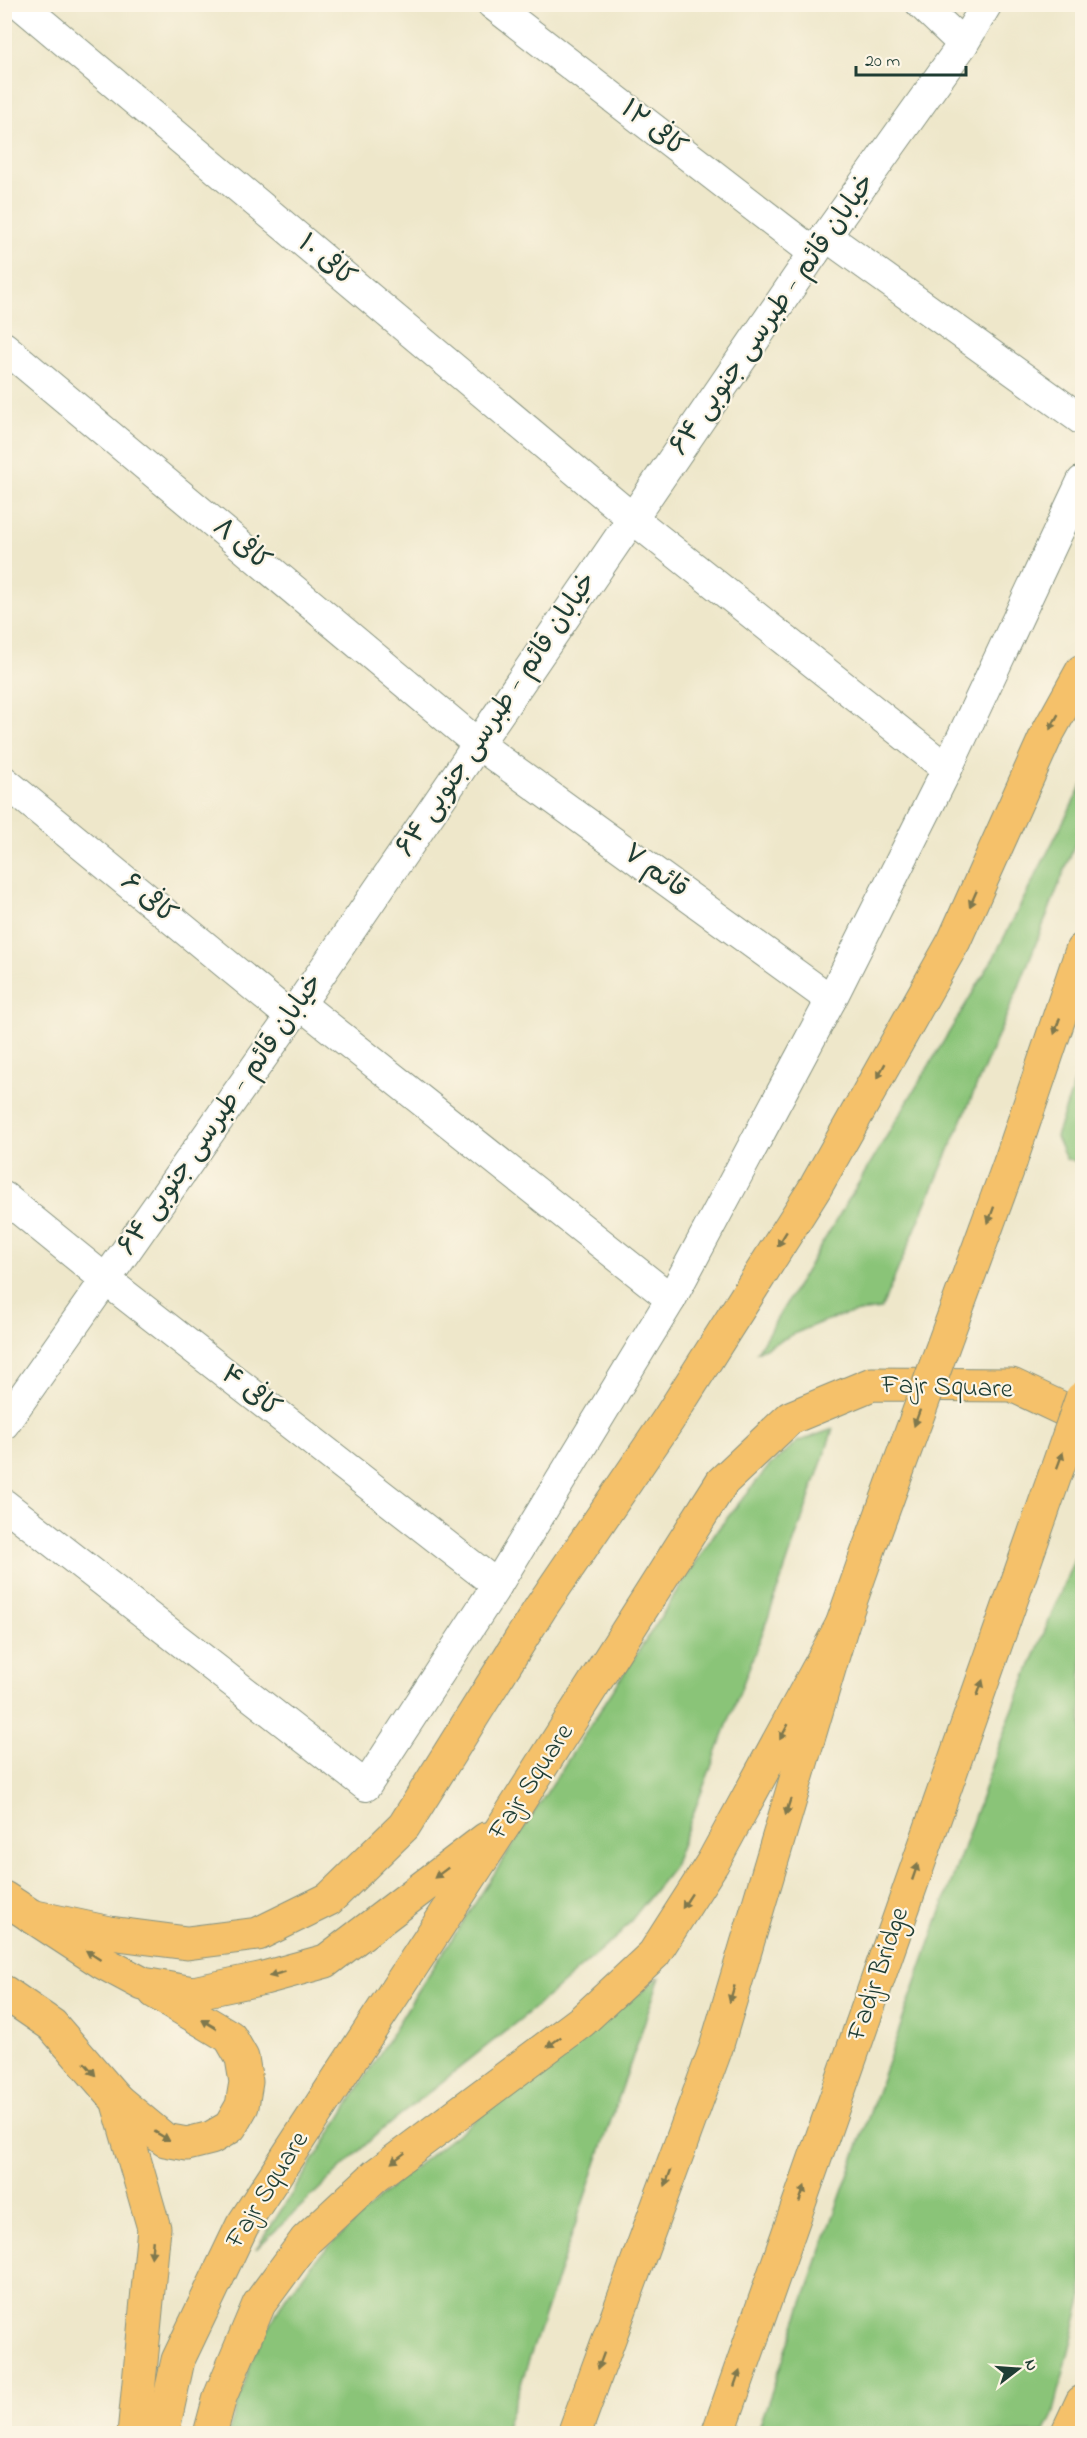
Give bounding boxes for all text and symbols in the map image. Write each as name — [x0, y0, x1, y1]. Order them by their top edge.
scale bar — [856, 39, 966, 77]
text: 20 m — [865, 49, 900, 75]
street label: کافی ۱۲ — [612, 91, 694, 167]
street label: خیابان قائم - طبرسی جنوبی ۶۴ — [661, 166, 885, 464]
street label: کافی ۱۰ — [288, 225, 364, 297]
street label: کافی ۸ — [203, 509, 279, 581]
street label: خیابان قائم - طبرسی جنوبی ۶۴ — [387, 565, 607, 865]
one-way arrow — [1049, 714, 1059, 731]
street label: قائم ۷ — [614, 835, 696, 909]
street label: کافی ۶ — [111, 864, 185, 934]
one-way arrow — [968, 891, 978, 909]
street label: خیابان قائم - طبرسی جنوبی ۶۴ — [109, 966, 333, 1264]
one-way arrow — [1052, 1017, 1061, 1035]
one-way arrow — [876, 1063, 886, 1080]
one-way arrow — [986, 1206, 996, 1224]
one-way arrow — [777, 1231, 788, 1247]
street label: کافی ۴ — [212, 1356, 288, 1428]
street label: Fajr Square — [880, 1366, 1014, 1410]
one-way arrow — [912, 1409, 921, 1427]
one-way arrow — [1056, 1451, 1066, 1469]
one-way arrow — [976, 1679, 986, 1697]
street label: Fajr Square — [479, 1715, 585, 1849]
one-way arrow — [779, 1724, 789, 1741]
one-way arrow — [783, 1798, 792, 1816]
one-way arrow — [911, 1863, 921, 1881]
one-way arrow — [433, 1867, 448, 1879]
one-way arrow — [682, 1893, 693, 1910]
street label: Fadjr Bridge — [838, 1901, 920, 2047]
one-way arrow — [84, 1950, 101, 1961]
one-way arrow — [268, 1970, 286, 1980]
one-way arrow — [727, 1985, 736, 2003]
one-way arrow — [201, 2019, 217, 2030]
one-way arrow — [547, 2035, 562, 2047]
one-way arrow — [83, 2061, 96, 2076]
street label: Fajr Square — [216, 2123, 320, 2257]
one-way arrow — [154, 2130, 171, 2141]
one-way arrow — [391, 2152, 406, 2164]
one-way arrow — [663, 2169, 672, 2187]
one-way arrow — [797, 2185, 807, 2203]
one-way arrow — [147, 2239, 157, 2258]
north arrow — [988, 2339, 1048, 2399]
one-way arrow — [595, 2352, 605, 2370]
text: N — [1017, 2357, 1044, 2374]
one-way arrow — [733, 2369, 743, 2387]

